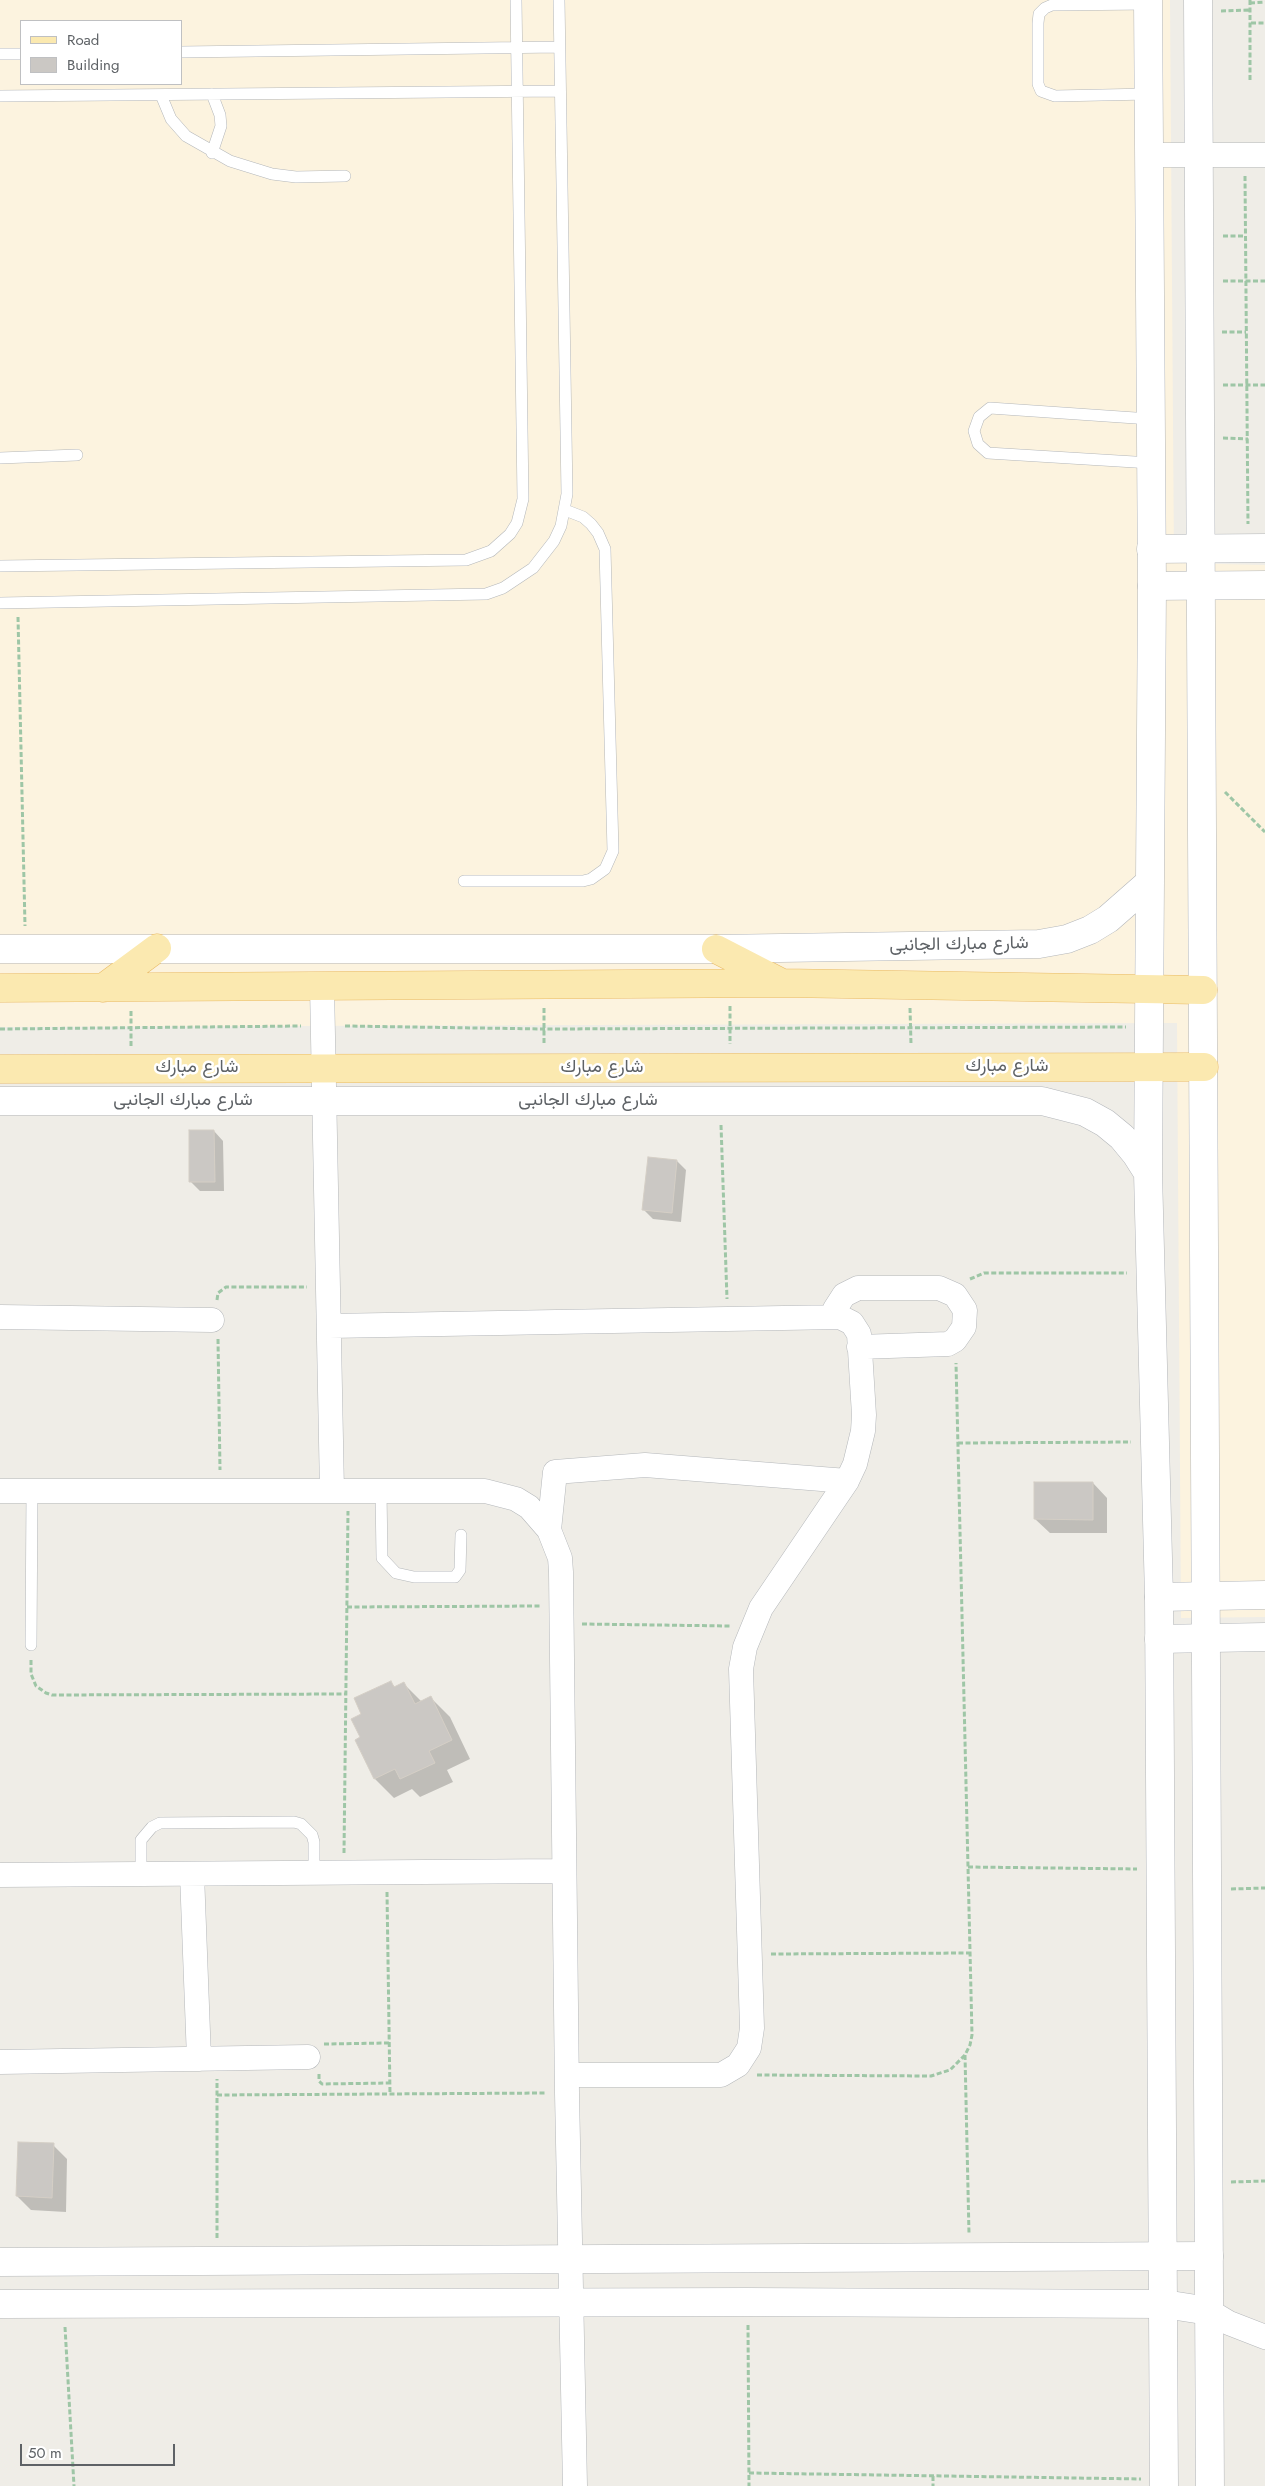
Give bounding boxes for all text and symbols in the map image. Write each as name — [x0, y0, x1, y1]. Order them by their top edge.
legend — [20, 20, 182, 85]
text: Road — [67, 29, 99, 51]
text: Building — [67, 54, 119, 76]
street label: شارع مبارك الجانبى — [889, 933, 1029, 957]
street label: شارع مبارك — [966, 1056, 1048, 1078]
street label: شارع مبارك — [156, 1057, 238, 1079]
street label: شارع مبارك — [561, 1057, 643, 1079]
street label: شارع مبارك الجانبى — [113, 1090, 253, 1112]
street label: شارع مبارك الجانبى — [518, 1090, 658, 1112]
scale bar — [22, 2434, 178, 2466]
text: 50 m — [28, 2442, 62, 2464]

